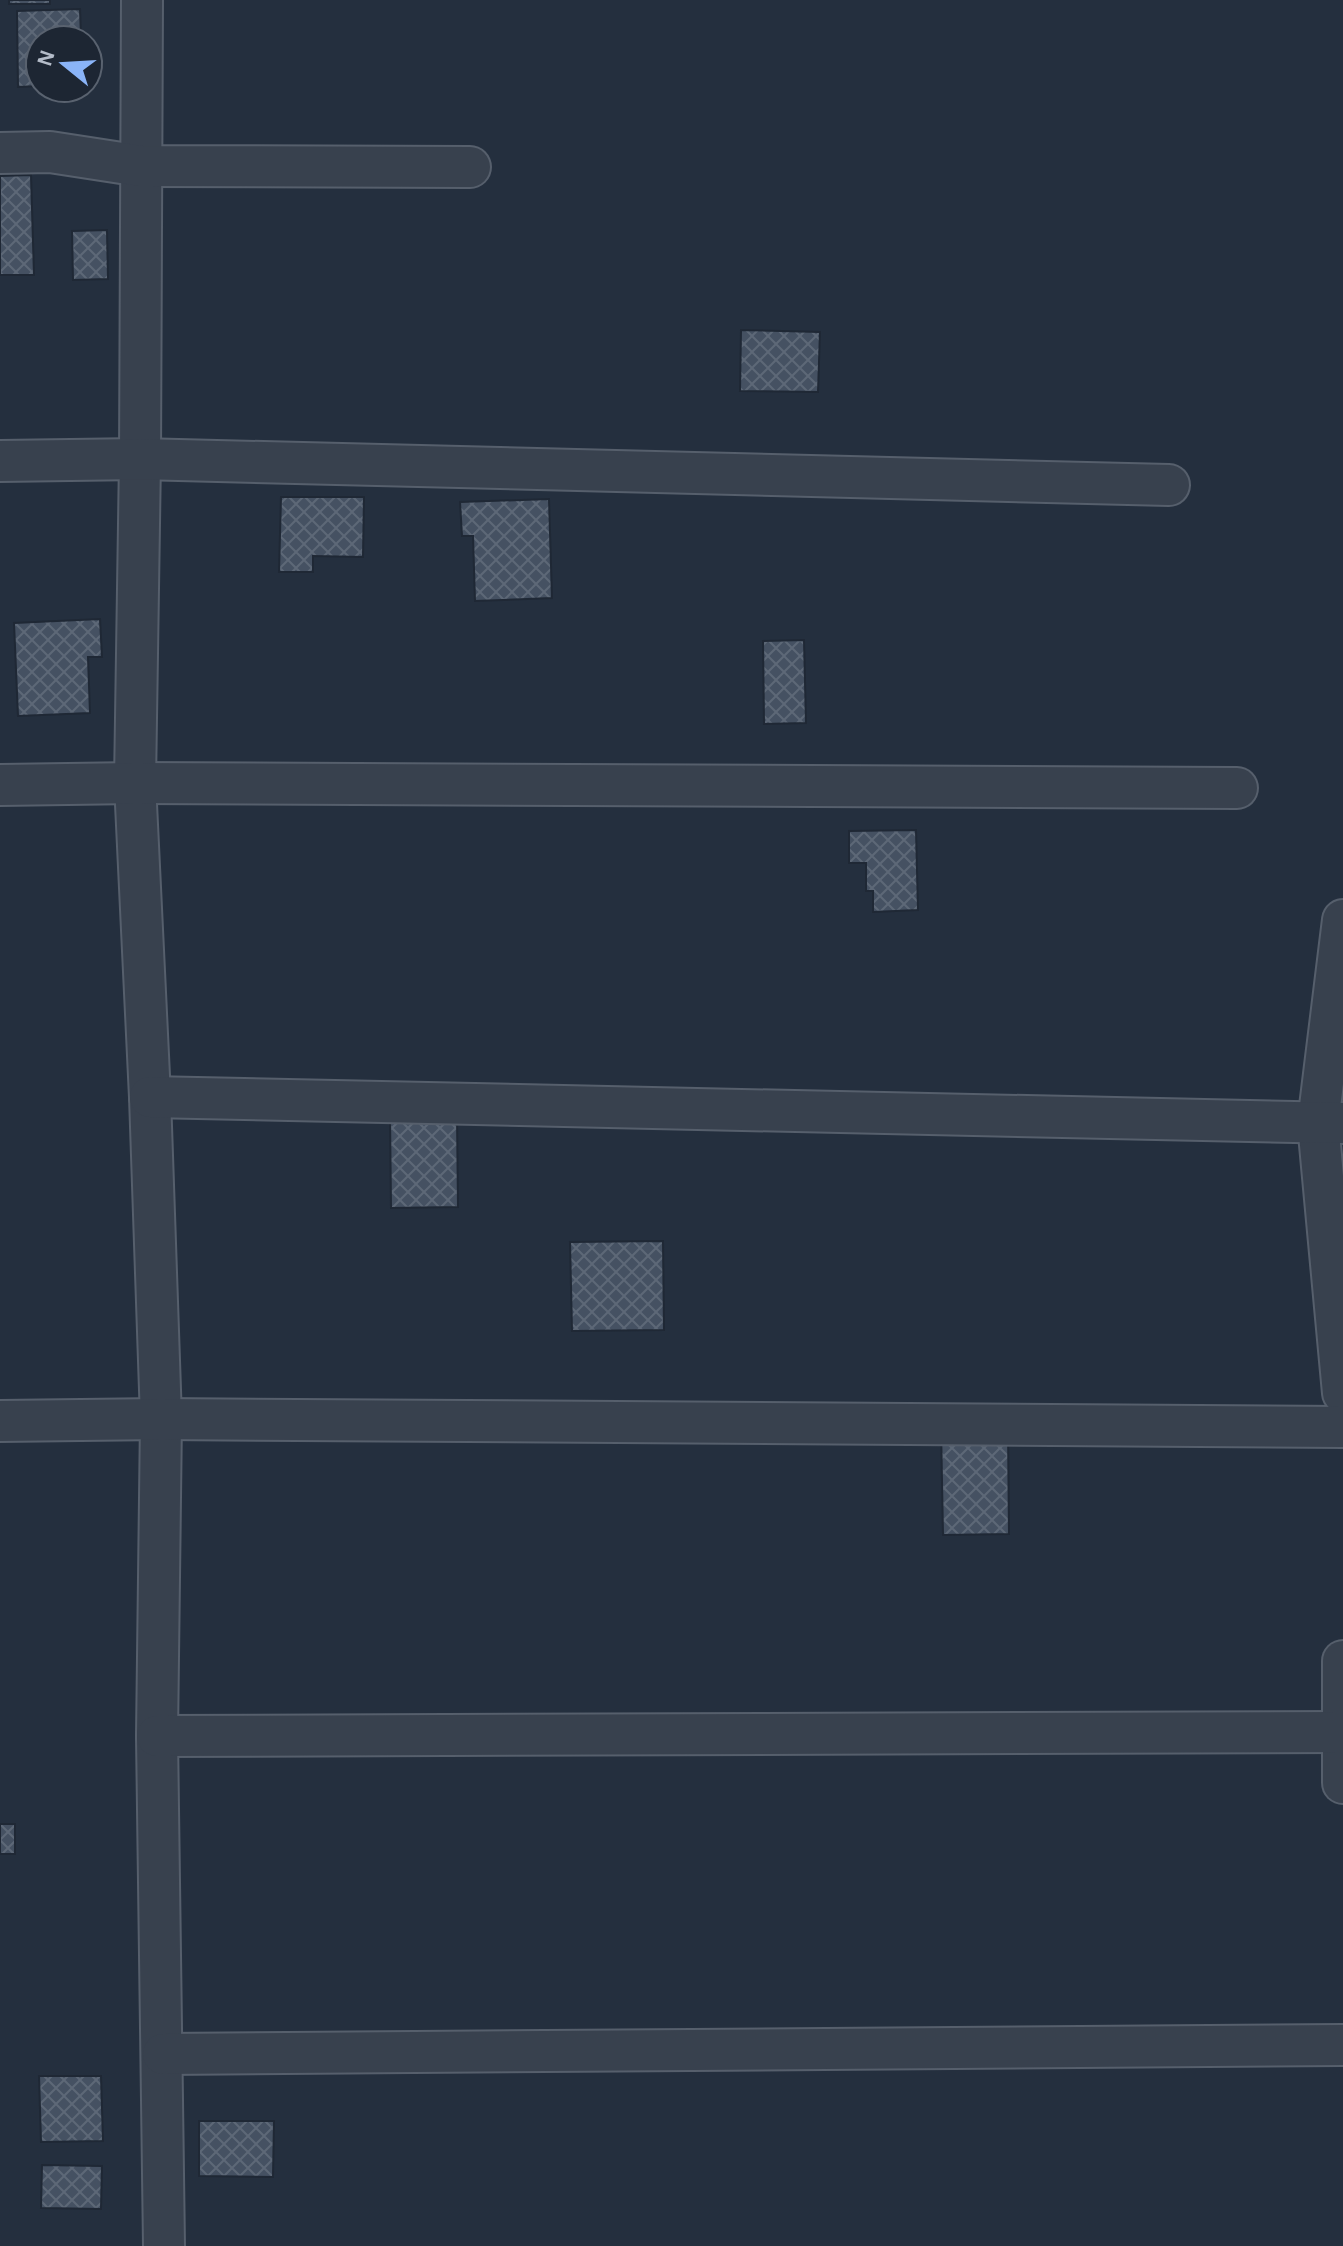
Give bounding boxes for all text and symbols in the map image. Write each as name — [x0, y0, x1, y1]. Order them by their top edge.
north arrow — [24, 24, 104, 104]
text: N — [33, 47, 59, 69]

